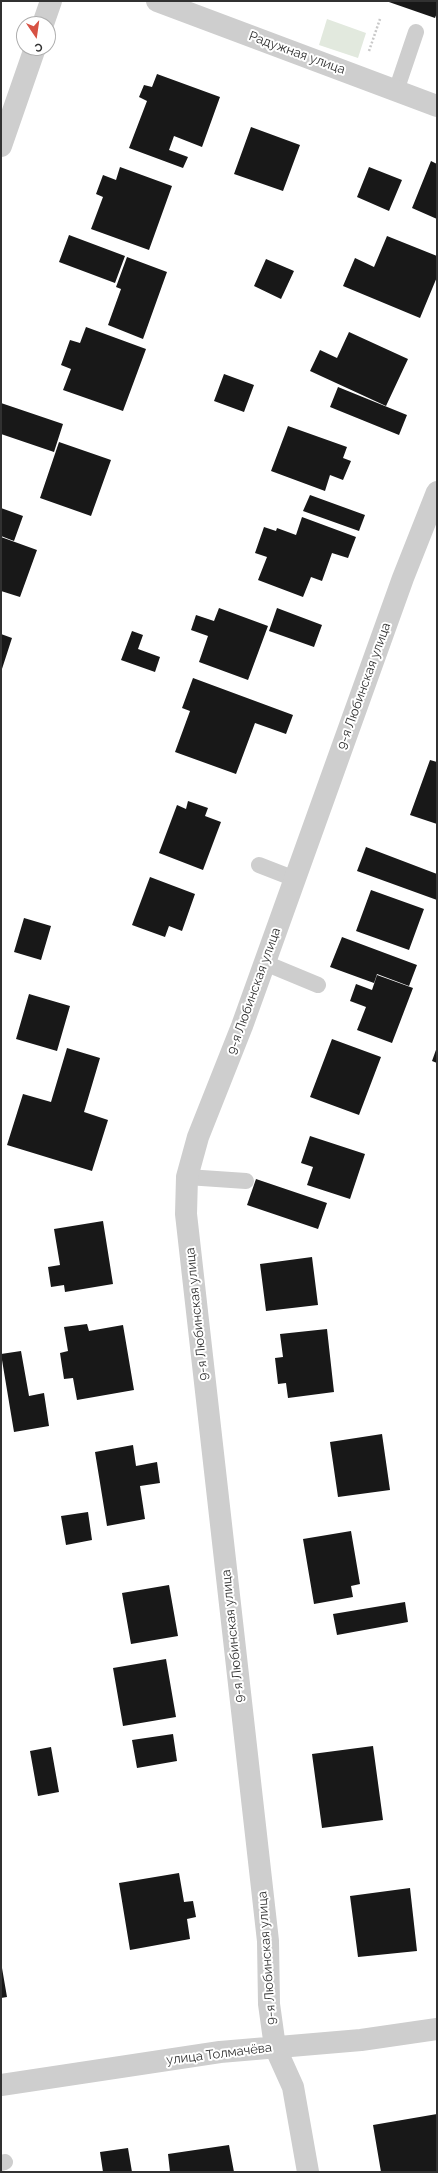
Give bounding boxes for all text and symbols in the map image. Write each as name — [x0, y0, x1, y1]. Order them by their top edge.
north arrow — [16, 16, 56, 56]
street label: Радужная улица — [247, 28, 347, 78]
text: С — [33, 40, 44, 54]
street label: 9-я Любинская улица — [334, 621, 394, 751]
street label: 9-я Любинская улица — [224, 926, 284, 1056]
street label: 9-я Любинская улица — [182, 1247, 212, 1381]
street label: 9-я Любинская улица — [218, 1569, 248, 1703]
street label: 9-я Любинская улица — [255, 1891, 279, 2025]
street label: улица Толмачёва — [165, 2040, 273, 2068]

